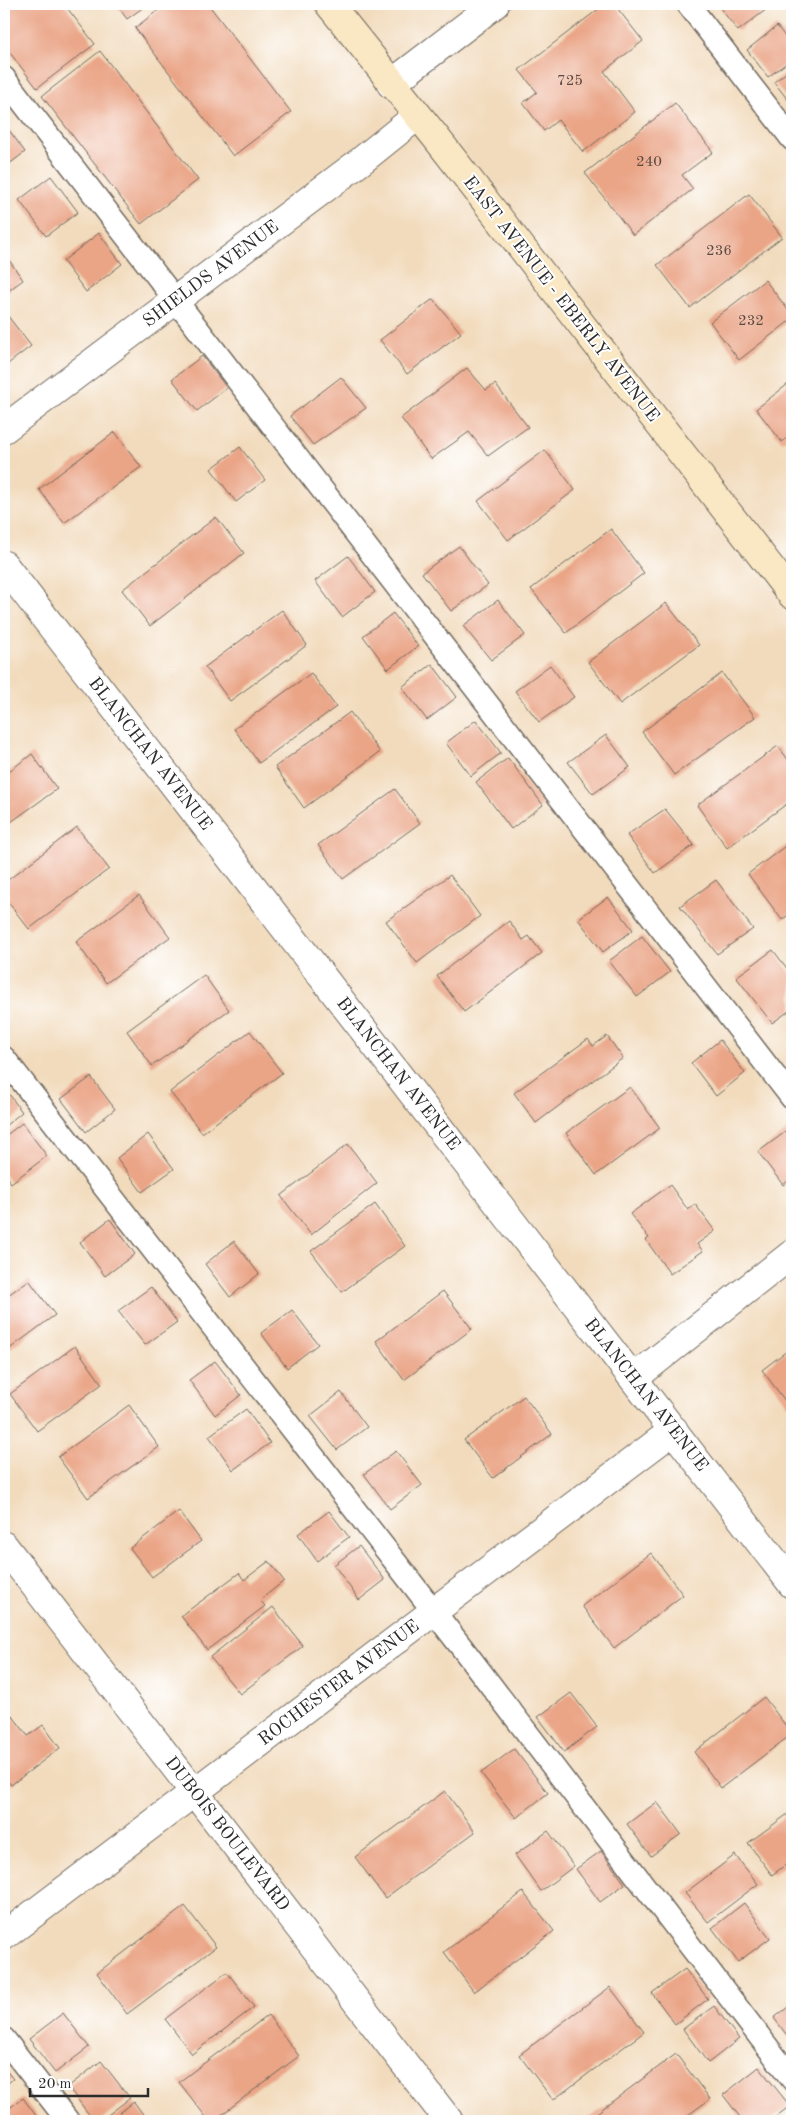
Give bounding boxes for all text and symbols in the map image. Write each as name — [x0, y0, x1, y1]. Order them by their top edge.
house number: 725 — [557, 74, 583, 89]
house number: 240 — [636, 155, 662, 170]
street label: EAST AVENUE - EBERLY AVENUE — [460, 173, 662, 425]
street label: SHIELDS AVENUE — [140, 217, 282, 331]
house number: 236 — [706, 244, 732, 259]
house number: 232 — [738, 314, 764, 329]
street label: BLANCHAN AVENUE — [85, 674, 215, 834]
street label: BLANCHAN AVENUE — [333, 994, 463, 1154]
street label: BLANCHAN AVENUE — [581, 1315, 711, 1475]
street label: ROCHESTER AVENUE — [255, 1617, 423, 1749]
street label: DUBOIS BOULEVARD — [161, 1753, 293, 1915]
scale bar — [30, 2065, 148, 2097]
text: 20 m — [38, 2077, 72, 2092]

